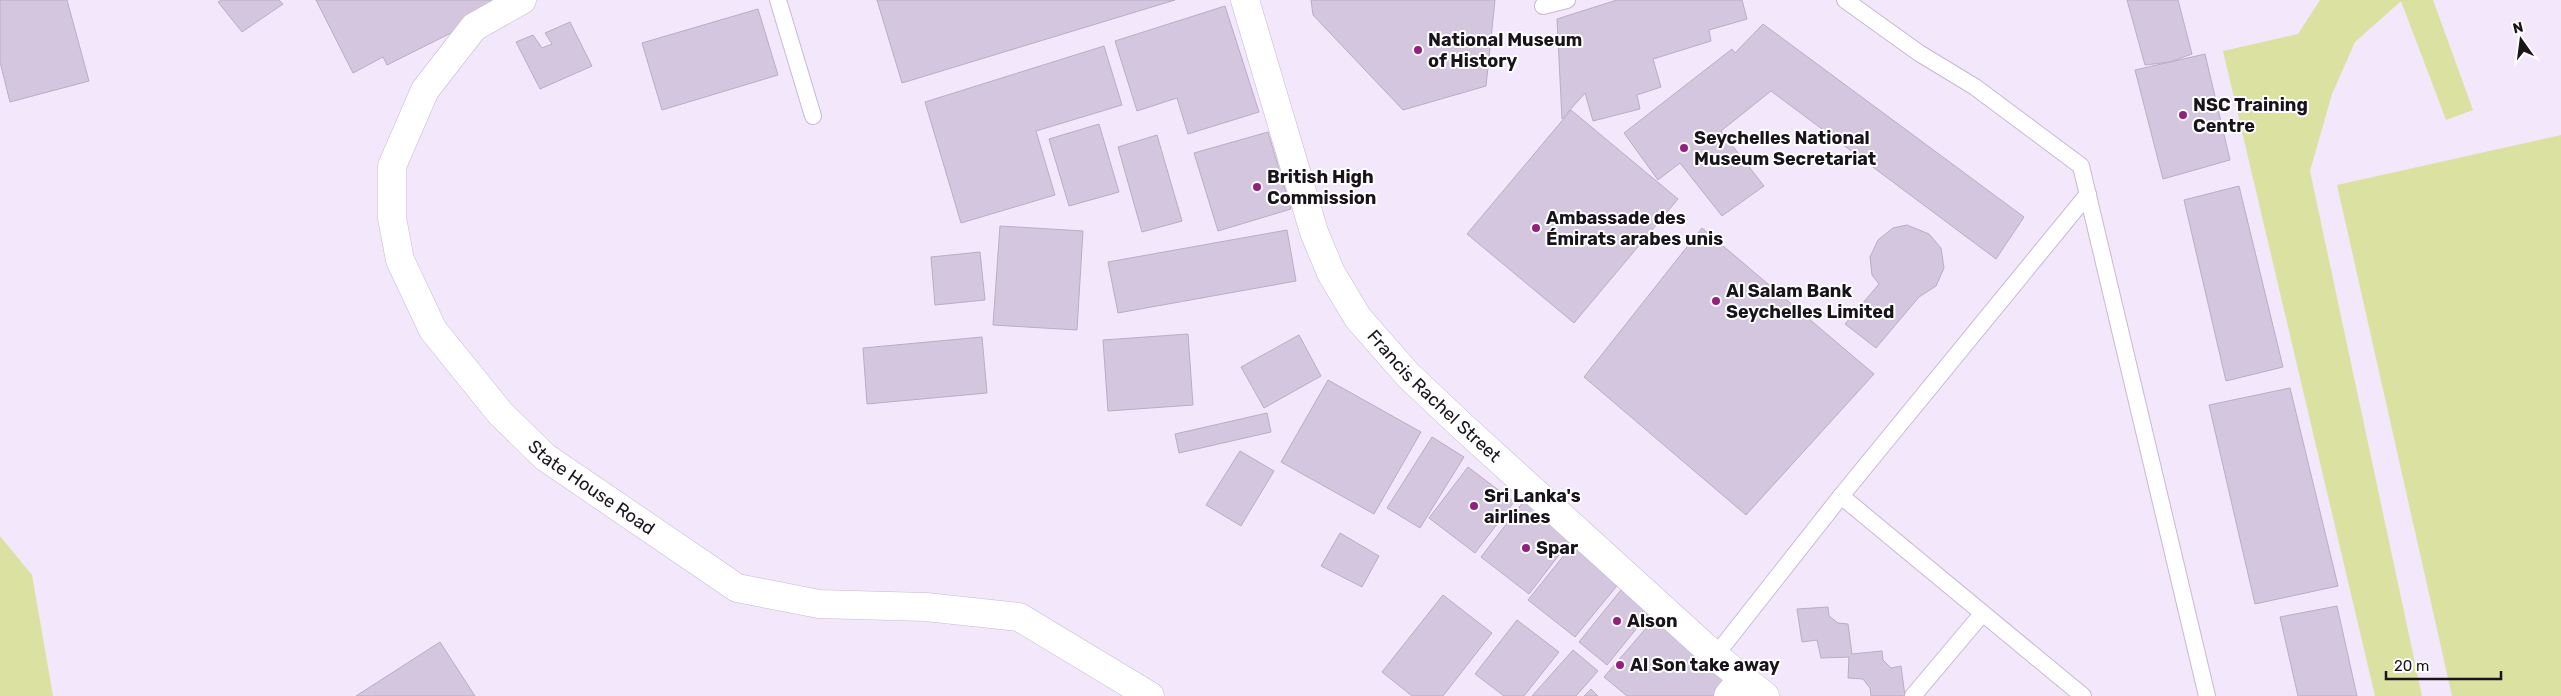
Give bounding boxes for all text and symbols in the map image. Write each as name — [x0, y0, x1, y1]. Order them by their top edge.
north arrow — [2496, 15, 2546, 65]
text: N — [2511, 18, 2525, 37]
place label: National Museum of History — [1428, 29, 1582, 72]
marker: National Museum of History — [1412, 44, 1424, 56]
place label: NSC Training Centre — [2193, 94, 2308, 137]
marker: NSC Training Centre — [2177, 109, 2189, 121]
place label: Seychelles National Museum Secretariat — [1694, 127, 1876, 170]
marker: Seychelles National Museum Secretariat — [1678, 142, 1690, 154]
place label: British High Commission — [1267, 166, 1376, 209]
marker: British High Commission — [1251, 181, 1263, 193]
place label: Ambassade des Émirats arabes unis — [1546, 207, 1723, 250]
marker: Ambassade des Émirats arabes unis — [1530, 222, 1542, 234]
place label: Al Salam Bank Seychelles Limited — [1726, 280, 1894, 323]
marker: Al Salam Bank Seychelles Limited — [1710, 295, 1722, 307]
street label: Francis Rachel Street — [1363, 325, 1505, 467]
street label: State House Road — [523, 435, 659, 540]
place label: Sri Lanka's airlines — [1484, 485, 1581, 528]
marker: Sri Lanka's airlines — [1468, 500, 1480, 512]
place label: Spar — [1536, 537, 1578, 559]
marker: Spar — [1520, 542, 1532, 554]
place label: Alson — [1627, 610, 1678, 632]
marker: Alson — [1611, 615, 1623, 627]
scale bar — [2386, 648, 2501, 680]
place label: Al Son take away — [1630, 654, 1780, 676]
text: 20 m — [2394, 657, 2429, 675]
marker: Al Son take away — [1614, 659, 1626, 671]

